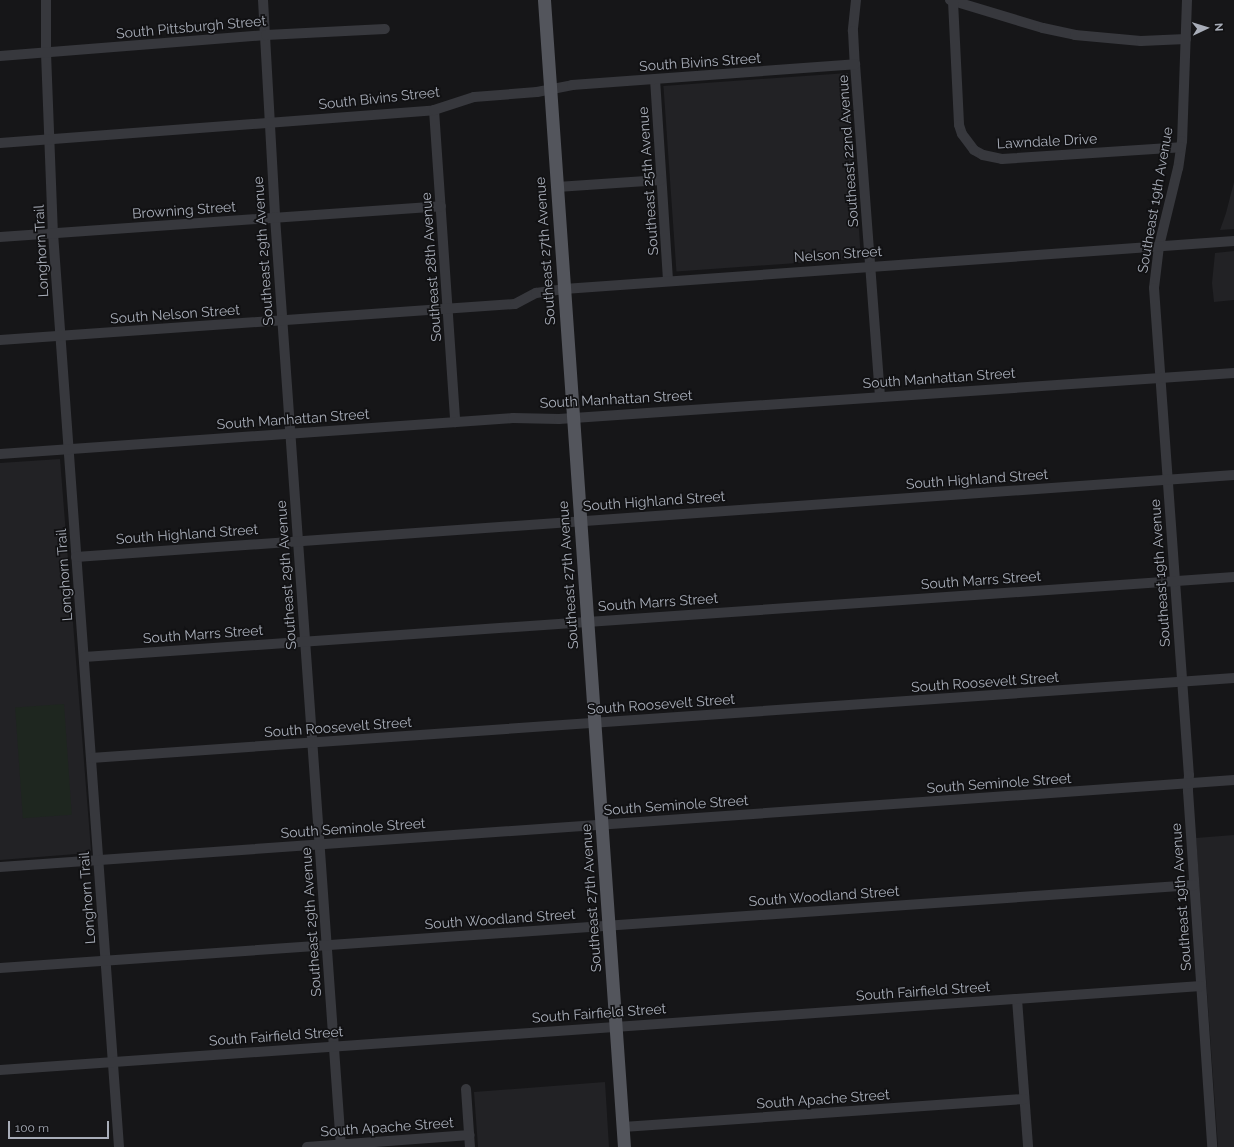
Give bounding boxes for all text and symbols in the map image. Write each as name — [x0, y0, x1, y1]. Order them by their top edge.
north arrow — [1186, 8, 1226, 48]
street label: South Pittsburgh Street — [115, 12, 267, 42]
text: N — [1212, 22, 1225, 32]
street label: South Bivins Street — [639, 49, 761, 75]
street label: Southeast 22nd Avenue — [834, 74, 862, 228]
street label: South Bivins Street — [318, 83, 440, 113]
street label: Southeast 25th Avenue — [634, 106, 662, 256]
street label: Southeast 19th Avenue — [1134, 125, 1176, 275]
street label: Lawndale Drive — [996, 130, 1098, 152]
street label: Southeast 29th Avenue — [249, 176, 277, 326]
street label: Southeast 27th Avenue — [531, 176, 559, 326]
street label: Southeast 28th Avenue — [417, 192, 445, 342]
street label: Browning Street — [132, 198, 236, 222]
street label: Longhorn Trail — [30, 204, 52, 298]
street label: Nelson Street — [793, 243, 883, 265]
street label: South Nelson Street — [110, 301, 240, 327]
street label: South Manhattan Street — [862, 364, 1016, 392]
street label: South Manhattan Street — [539, 387, 693, 411]
street label: South Manhattan Street — [216, 405, 370, 433]
street label: South Highland Street — [905, 466, 1049, 492]
street label: South Highland Street — [582, 488, 726, 514]
street label: Southeast 19th Avenue — [1146, 498, 1174, 648]
street label: Southeast 29th Avenue — [272, 500, 300, 650]
street label: Southeast 27th Avenue — [554, 500, 582, 650]
street label: South Highland Street — [115, 521, 259, 547]
street label: Longhorn Trail — [52, 528, 76, 622]
street label: South Marrs Street — [920, 567, 1042, 593]
street label: South Marrs Street — [597, 589, 719, 615]
street label: South Marrs Street — [142, 621, 264, 647]
street label: South Roosevelt Street — [910, 668, 1060, 696]
street label: South Roosevelt Street — [586, 690, 736, 718]
street label: South Roosevelt Street — [263, 713, 413, 741]
street label: South Seminole Street — [926, 770, 1072, 796]
street label: South Seminole Street — [603, 792, 749, 818]
street label: South Seminole Street — [280, 815, 426, 841]
street label: Southeast 19th Avenue — [1167, 822, 1195, 972]
street label: Southeast 27th Avenue — [577, 823, 605, 973]
street label: Southeast 29th Avenue — [297, 847, 325, 997]
street label: Longhorn Trail — [75, 851, 99, 945]
street label: South Woodland Street — [748, 882, 900, 910]
street label: South Woodland Street — [424, 905, 576, 933]
street label: South Fairfield Street — [855, 978, 991, 1004]
street label: South Fairfield Street — [531, 1000, 667, 1026]
street label: South Fairfield Street — [208, 1023, 344, 1049]
street label: South Apache Street — [756, 1086, 890, 1112]
scale bar — [10, 1113, 111, 1139]
street label: South Apache Street — [320, 1114, 454, 1140]
text: 100 m — [15, 1121, 49, 1135]

